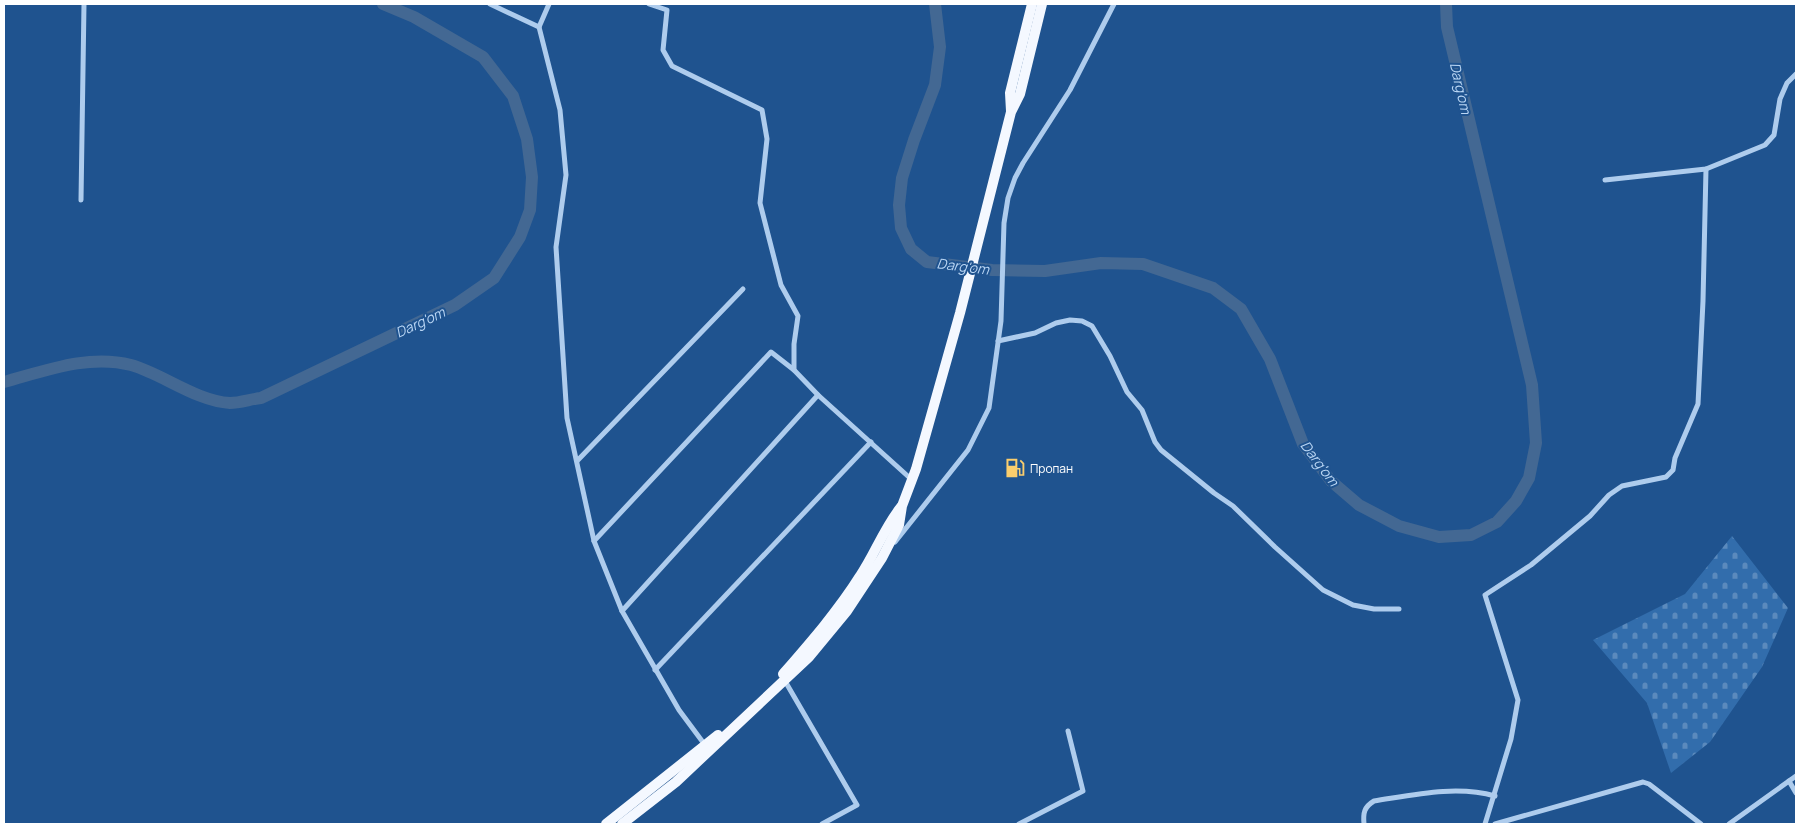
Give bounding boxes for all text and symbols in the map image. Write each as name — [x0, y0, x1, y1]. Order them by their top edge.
water label: Darg'om — [1446, 60, 1476, 117]
water label: Darg'om — [936, 253, 991, 279]
water label: Darg'om — [392, 302, 449, 342]
water label: Darg'om — [1297, 436, 1344, 491]
fuel station icon: Пропан — [1004, 457, 1026, 479]
place label: Пропан — [1030, 460, 1073, 477]

